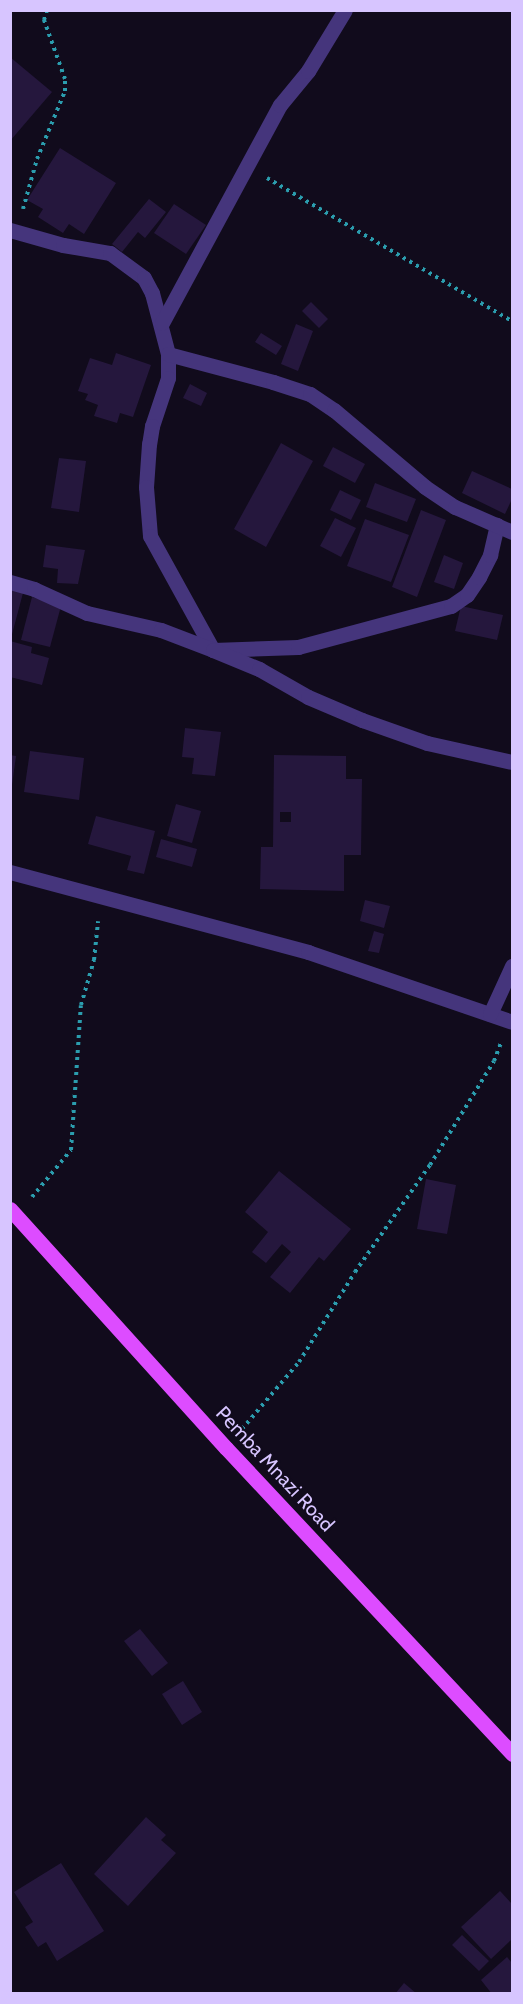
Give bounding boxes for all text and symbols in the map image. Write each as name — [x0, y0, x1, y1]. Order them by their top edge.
street label: Pemba Mnazi Road — [211, 1401, 339, 1537]

